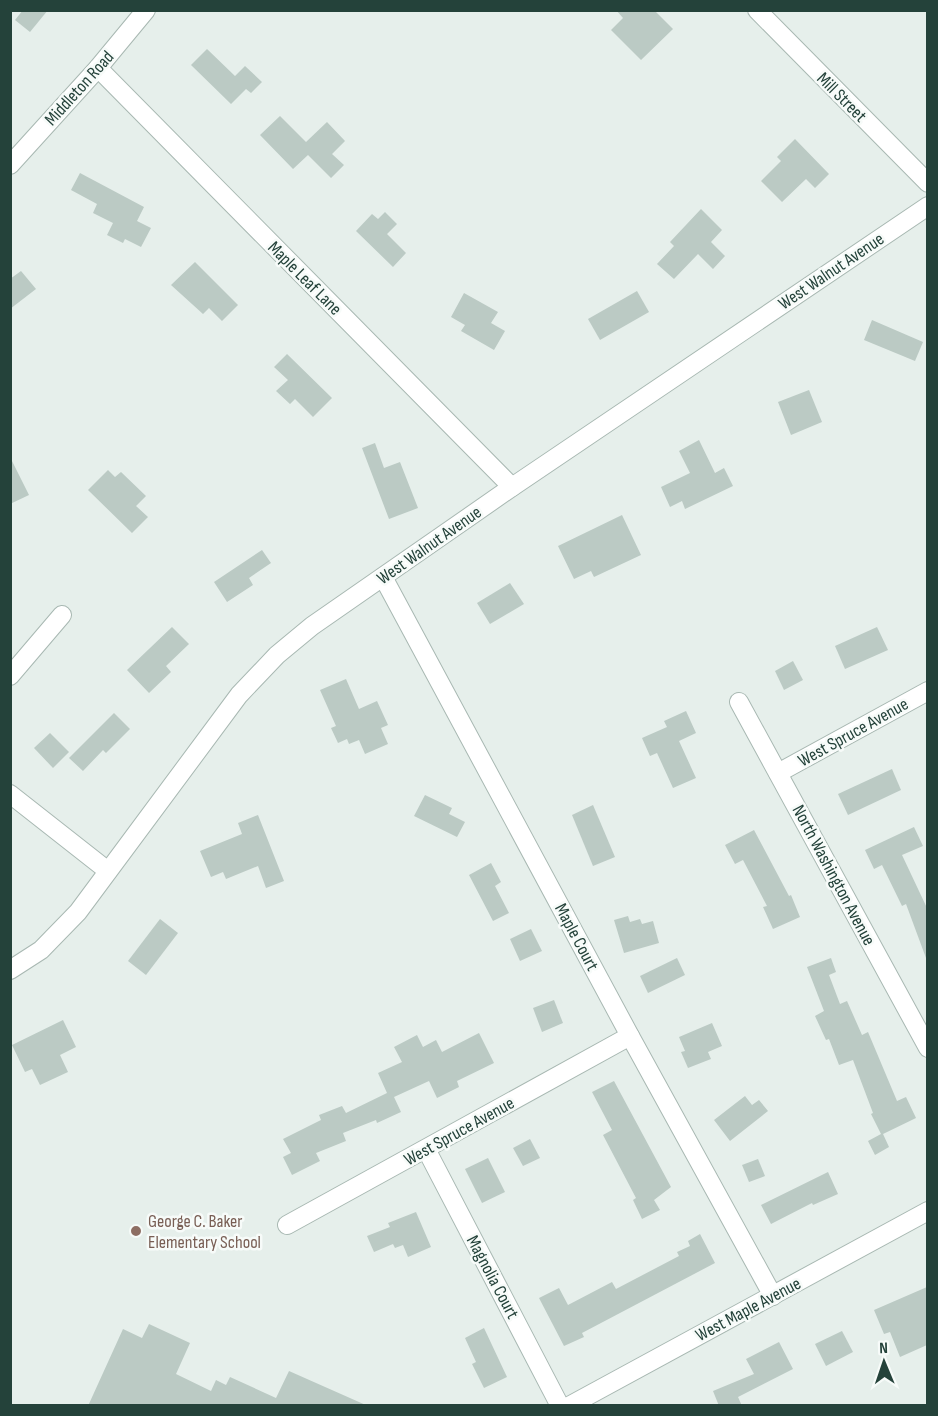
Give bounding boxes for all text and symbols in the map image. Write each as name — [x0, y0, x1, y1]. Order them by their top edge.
street label: Middleton Road — [40, 47, 118, 130]
street label: Mill Street — [812, 68, 871, 127]
street label: West Walnut Avenue — [775, 228, 888, 314]
street label: Maple Leaf Lane — [263, 237, 346, 320]
street label: West Walnut Avenue — [373, 502, 486, 589]
street label: West Spruce Avenue — [795, 694, 912, 771]
street label: North Washington Avenue — [788, 801, 879, 949]
street label: Maple Court — [550, 900, 603, 975]
street label: West Spruce Avenue — [401, 1093, 518, 1170]
place label: George C. Baker Elementary School — [148, 1211, 261, 1253]
marker: George C. Baker Elementary School — [129, 1224, 143, 1238]
street label: Magnolia Court — [462, 1232, 523, 1323]
street label: West Maple Avenue — [692, 1273, 804, 1346]
north arrow — [854, 1332, 914, 1392]
text: N — [879, 1339, 888, 1358]

